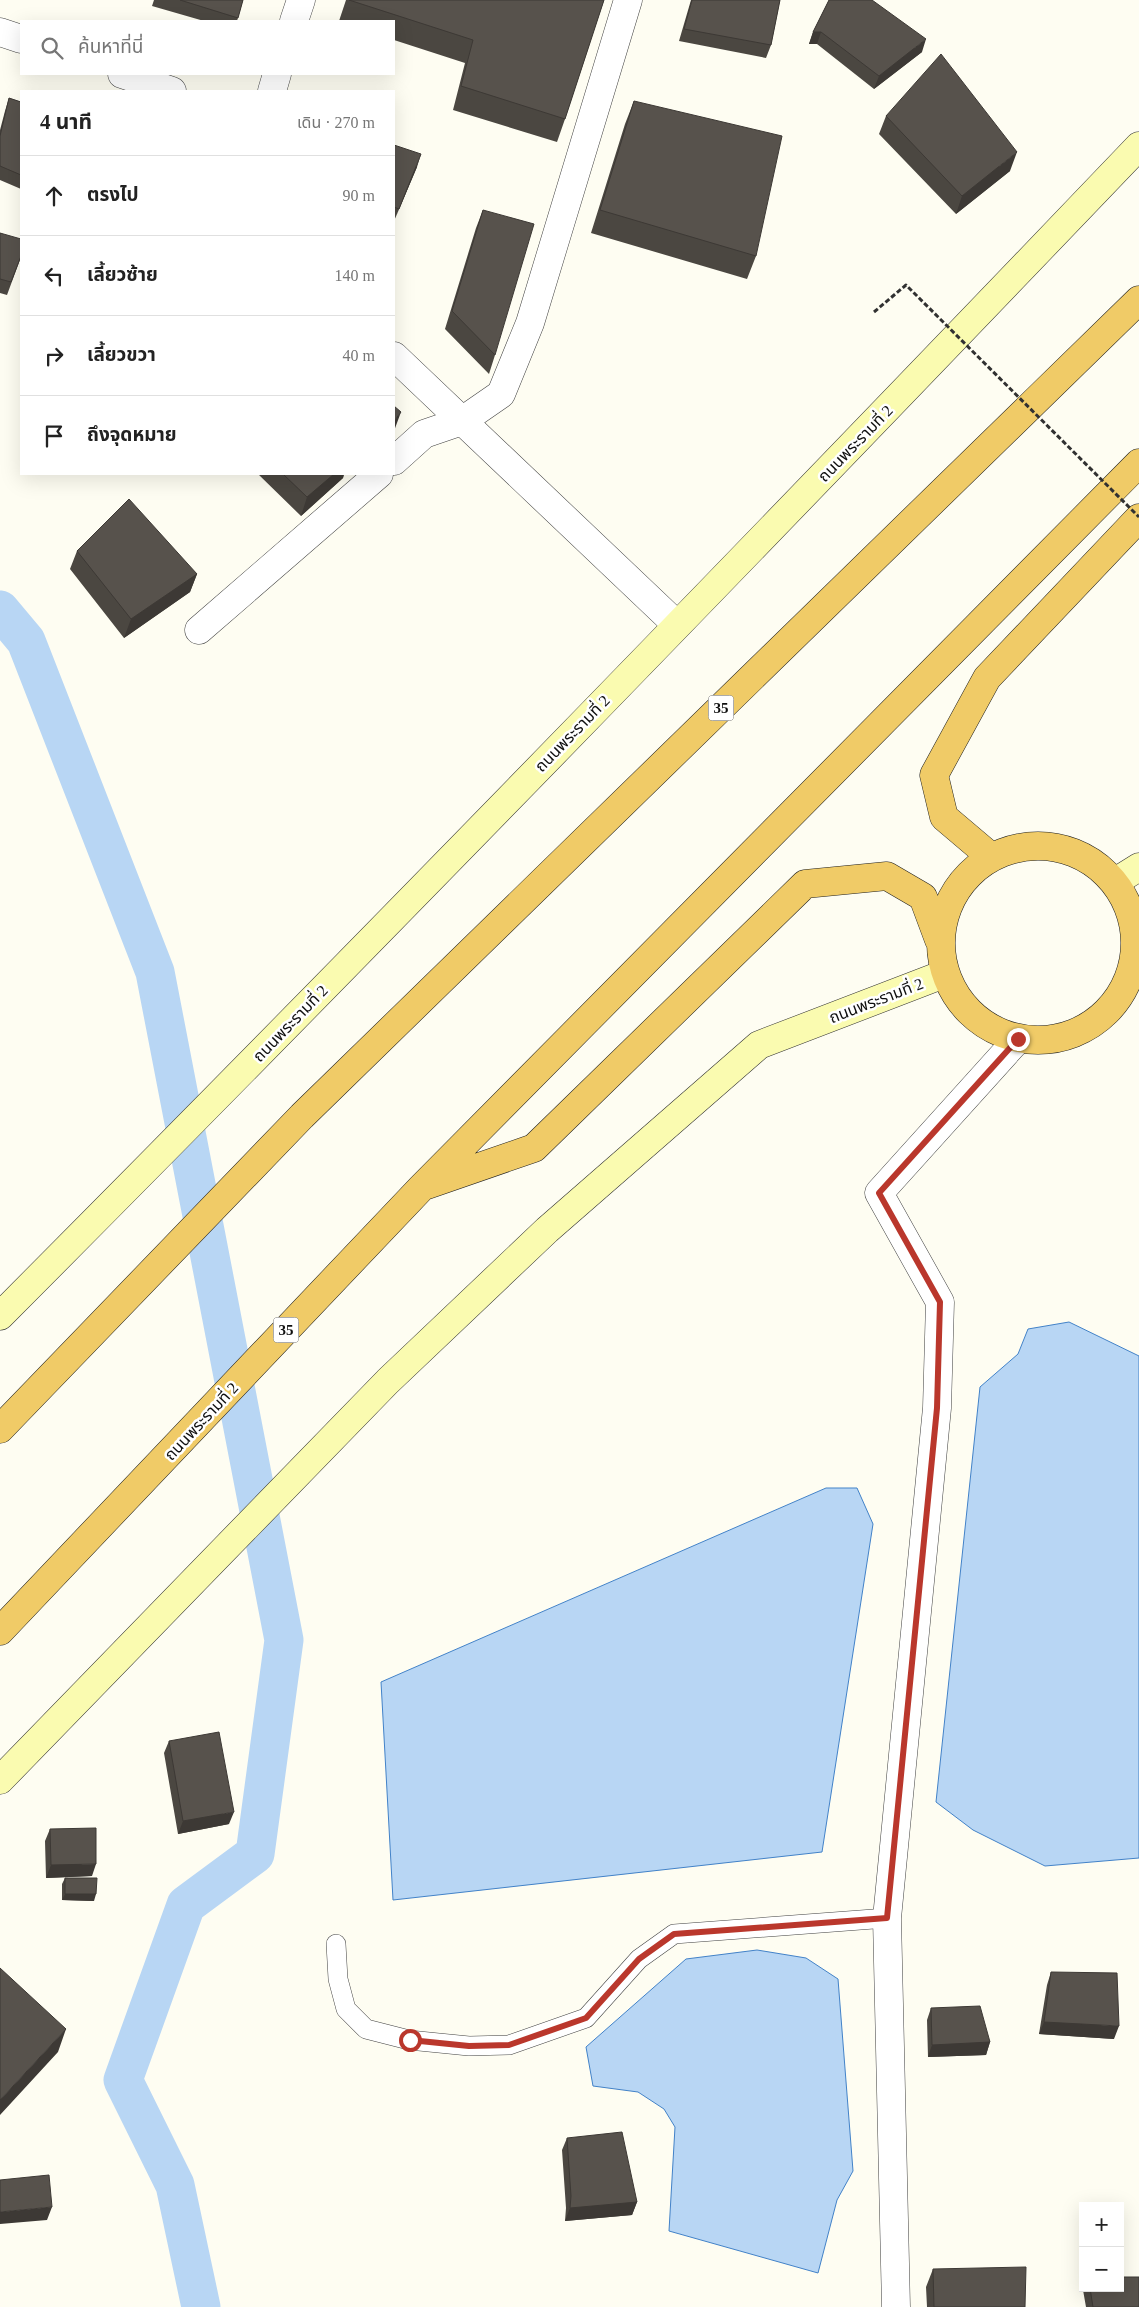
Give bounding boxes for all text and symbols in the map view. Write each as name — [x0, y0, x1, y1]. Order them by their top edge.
search box — [20, 20, 395, 75]
icon: search — [38, 34, 66, 62]
text: ค้นหาที่นี่ — [78, 36, 143, 57]
text: 4 นาที — [40, 110, 92, 134]
text: เดิน · 270 m — [297, 114, 375, 131]
icon: ahead — [40, 182, 68, 210]
text: ตรงไป — [87, 184, 139, 205]
text: 90 m — [343, 187, 375, 204]
icon: left — [40, 262, 68, 290]
text: เลี้ยวซ้าย — [87, 264, 158, 285]
text: 140 m — [335, 267, 375, 284]
icon: right — [40, 342, 68, 370]
text: เลี้ยวขวา — [87, 344, 156, 365]
text: 40 m — [343, 347, 375, 364]
street label: ถนนพระรามที่ 2 — [813, 400, 896, 485]
icon: arrive — [40, 422, 68, 450]
text: ถึงจุดหมาย — [87, 424, 177, 445]
street label: ถนนพระรามที่ 2 — [530, 690, 613, 775]
road number: 35 — [708, 696, 734, 720]
street label: ถนนพระรามที่ 2 — [826, 972, 926, 1026]
street label: ถนนพระรามที่ 2 — [248, 980, 331, 1065]
route end — [1007, 1028, 1030, 1051]
road number: 35 — [274, 1318, 298, 1342]
street label: ถนนพระรามที่ 2 — [159, 1377, 242, 1464]
route start — [399, 2029, 422, 2052]
map controls — [1079, 2202, 1124, 2292]
button: + — [1079, 2202, 1124, 2247]
button: − — [1079, 2247, 1124, 2292]

